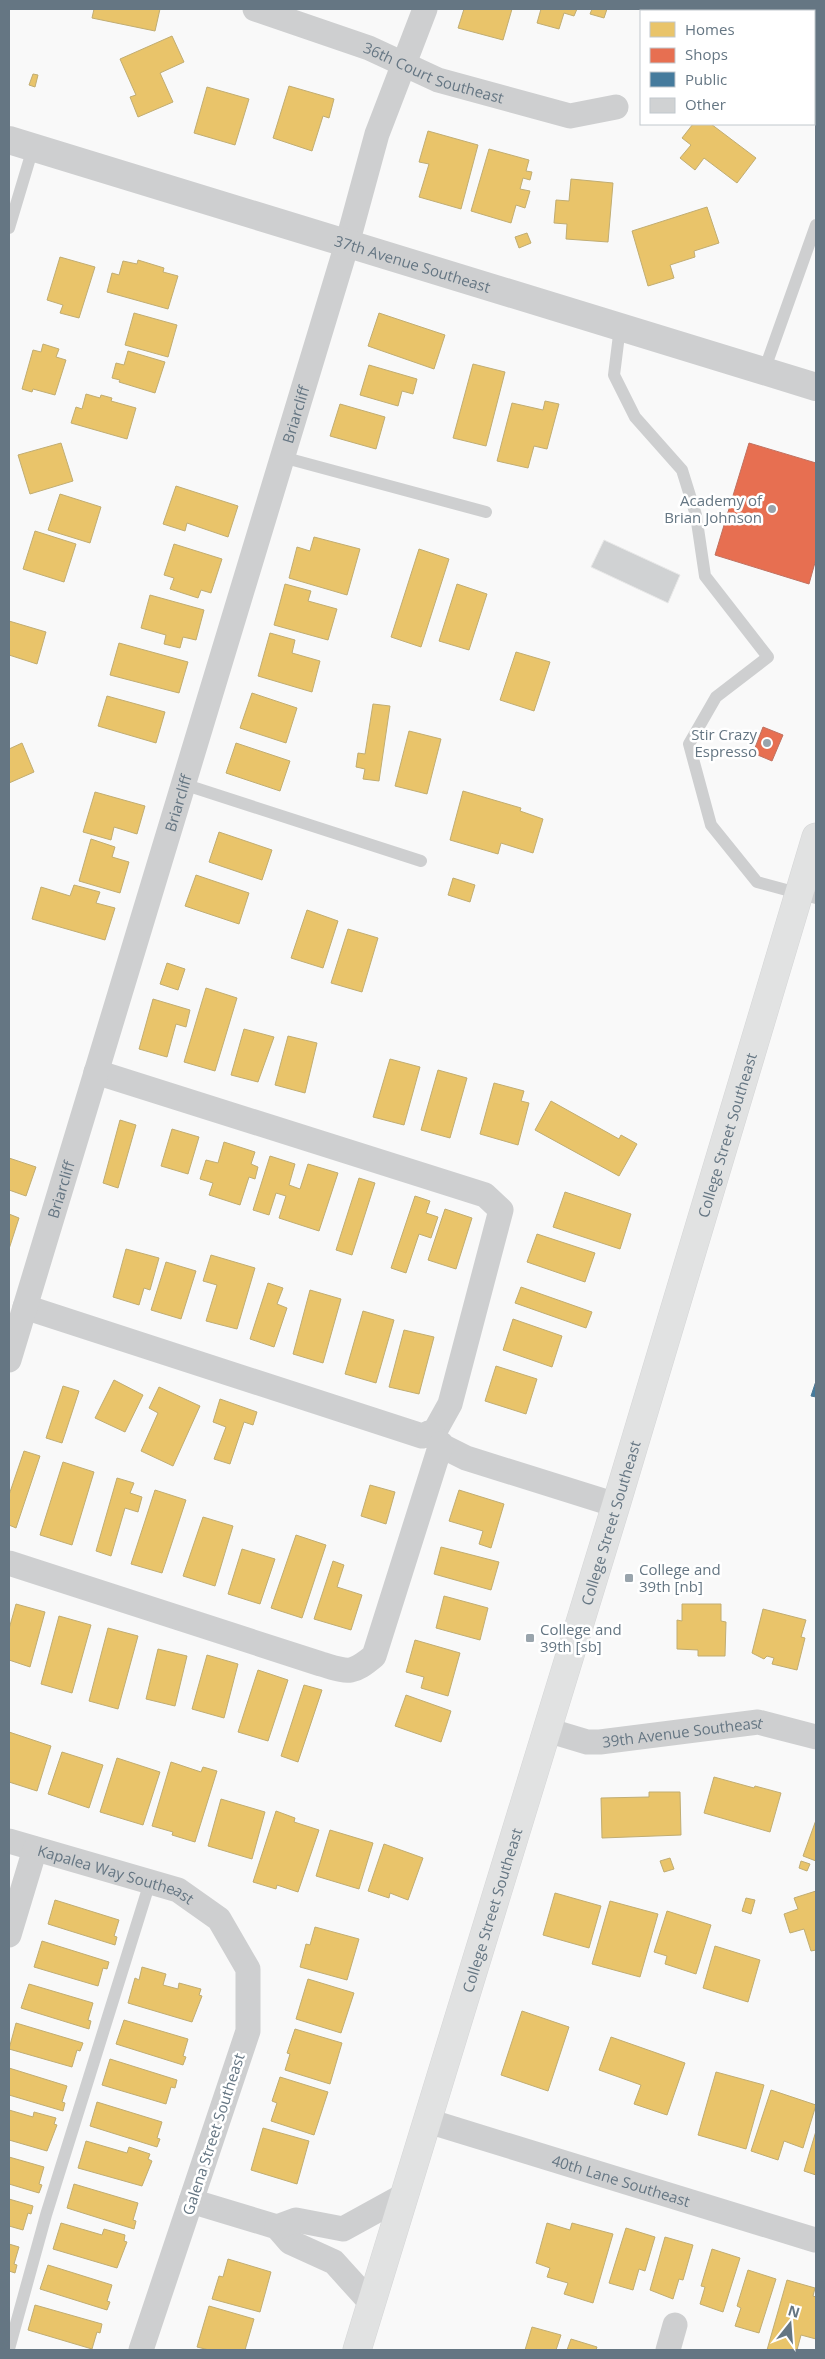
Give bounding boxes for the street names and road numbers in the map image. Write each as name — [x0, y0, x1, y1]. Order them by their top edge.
street label: 36th Court Southeast — [361, 37, 506, 108]
street label: 37th Avenue Southeast — [332, 230, 493, 297]
street label: Briarcliff — [277, 382, 314, 446]
street label: Briarcliff — [160, 771, 196, 834]
street label: College Street Southeast — [693, 1050, 761, 1220]
street label: Briarcliff — [42, 1158, 79, 1221]
street label: College Street Southeast — [576, 1438, 645, 1608]
street label: 39th Avenue Southeast — [601, 1712, 765, 1752]
street label: College Street Southeast — [457, 1825, 526, 1995]
street label: Kapalea Way Southeast — [35, 1840, 198, 1908]
street label: Galena Street Southeast — [177, 2051, 249, 2217]
street label: 40th Lane Southeast — [549, 2150, 693, 2211]

